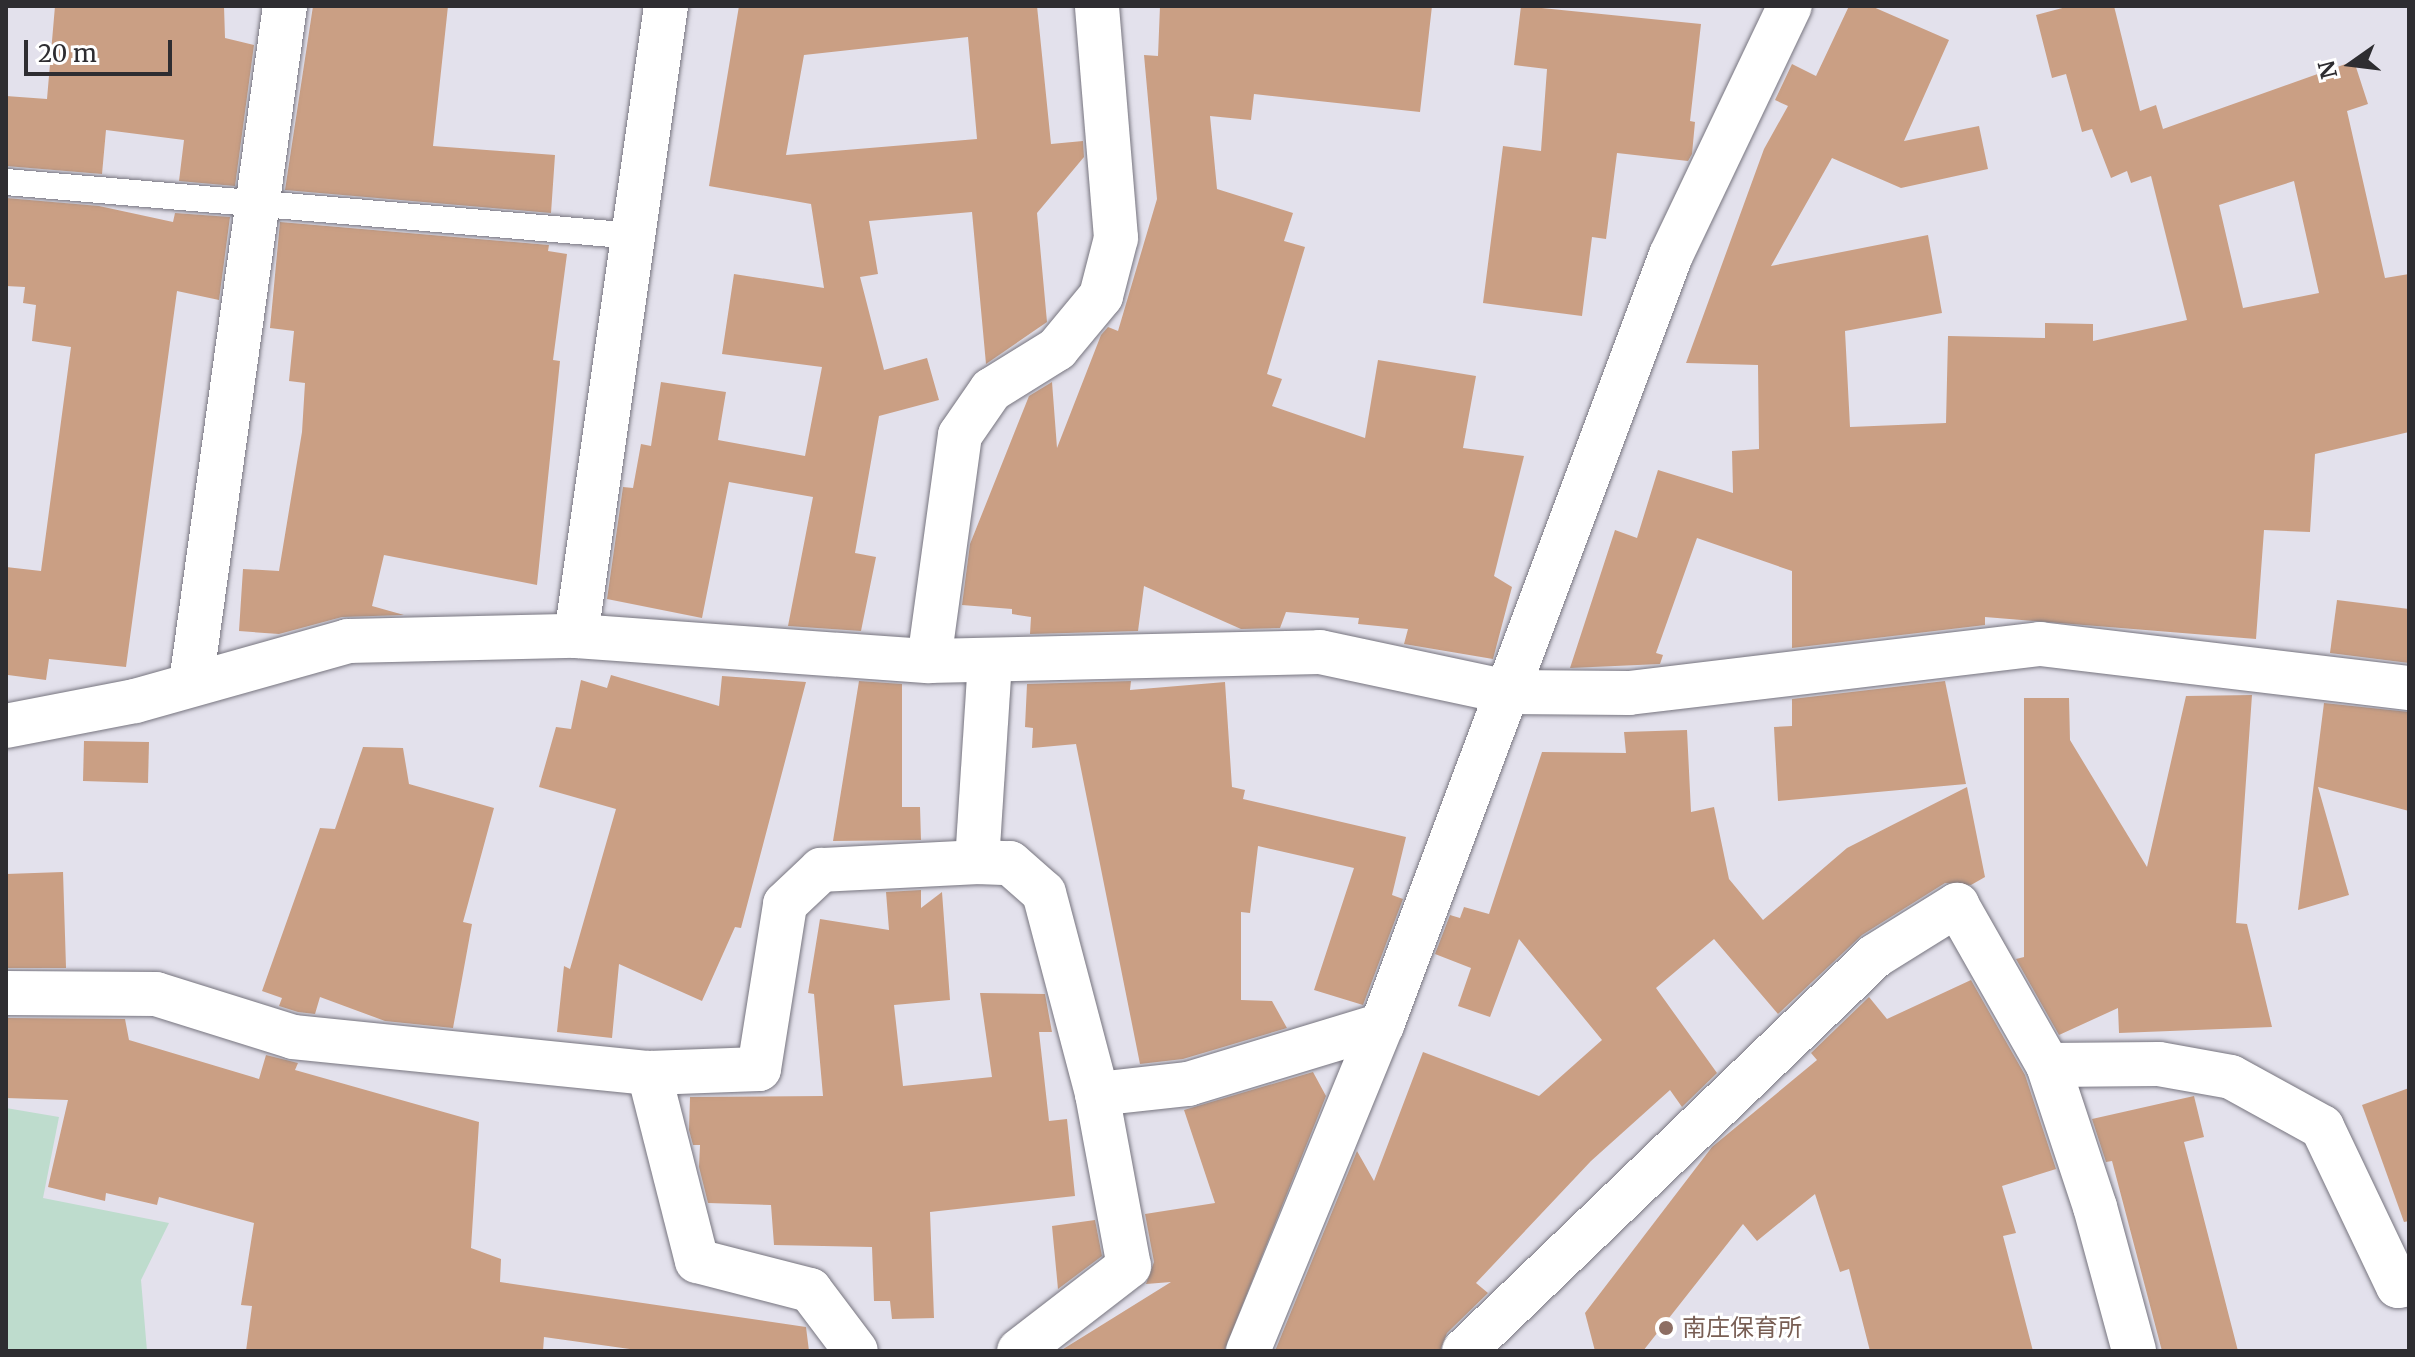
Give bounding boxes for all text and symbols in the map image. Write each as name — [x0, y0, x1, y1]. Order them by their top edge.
scale bar — [28, 24, 176, 74]
north arrow — [2311, 24, 2391, 104]
text: 20 m — [38, 38, 97, 69]
text: N — [2312, 58, 2343, 82]
place label: 南庄保育所 — [1682, 1314, 1802, 1342]
marker: 南庄保育所 — [1657, 1319, 1675, 1337]

